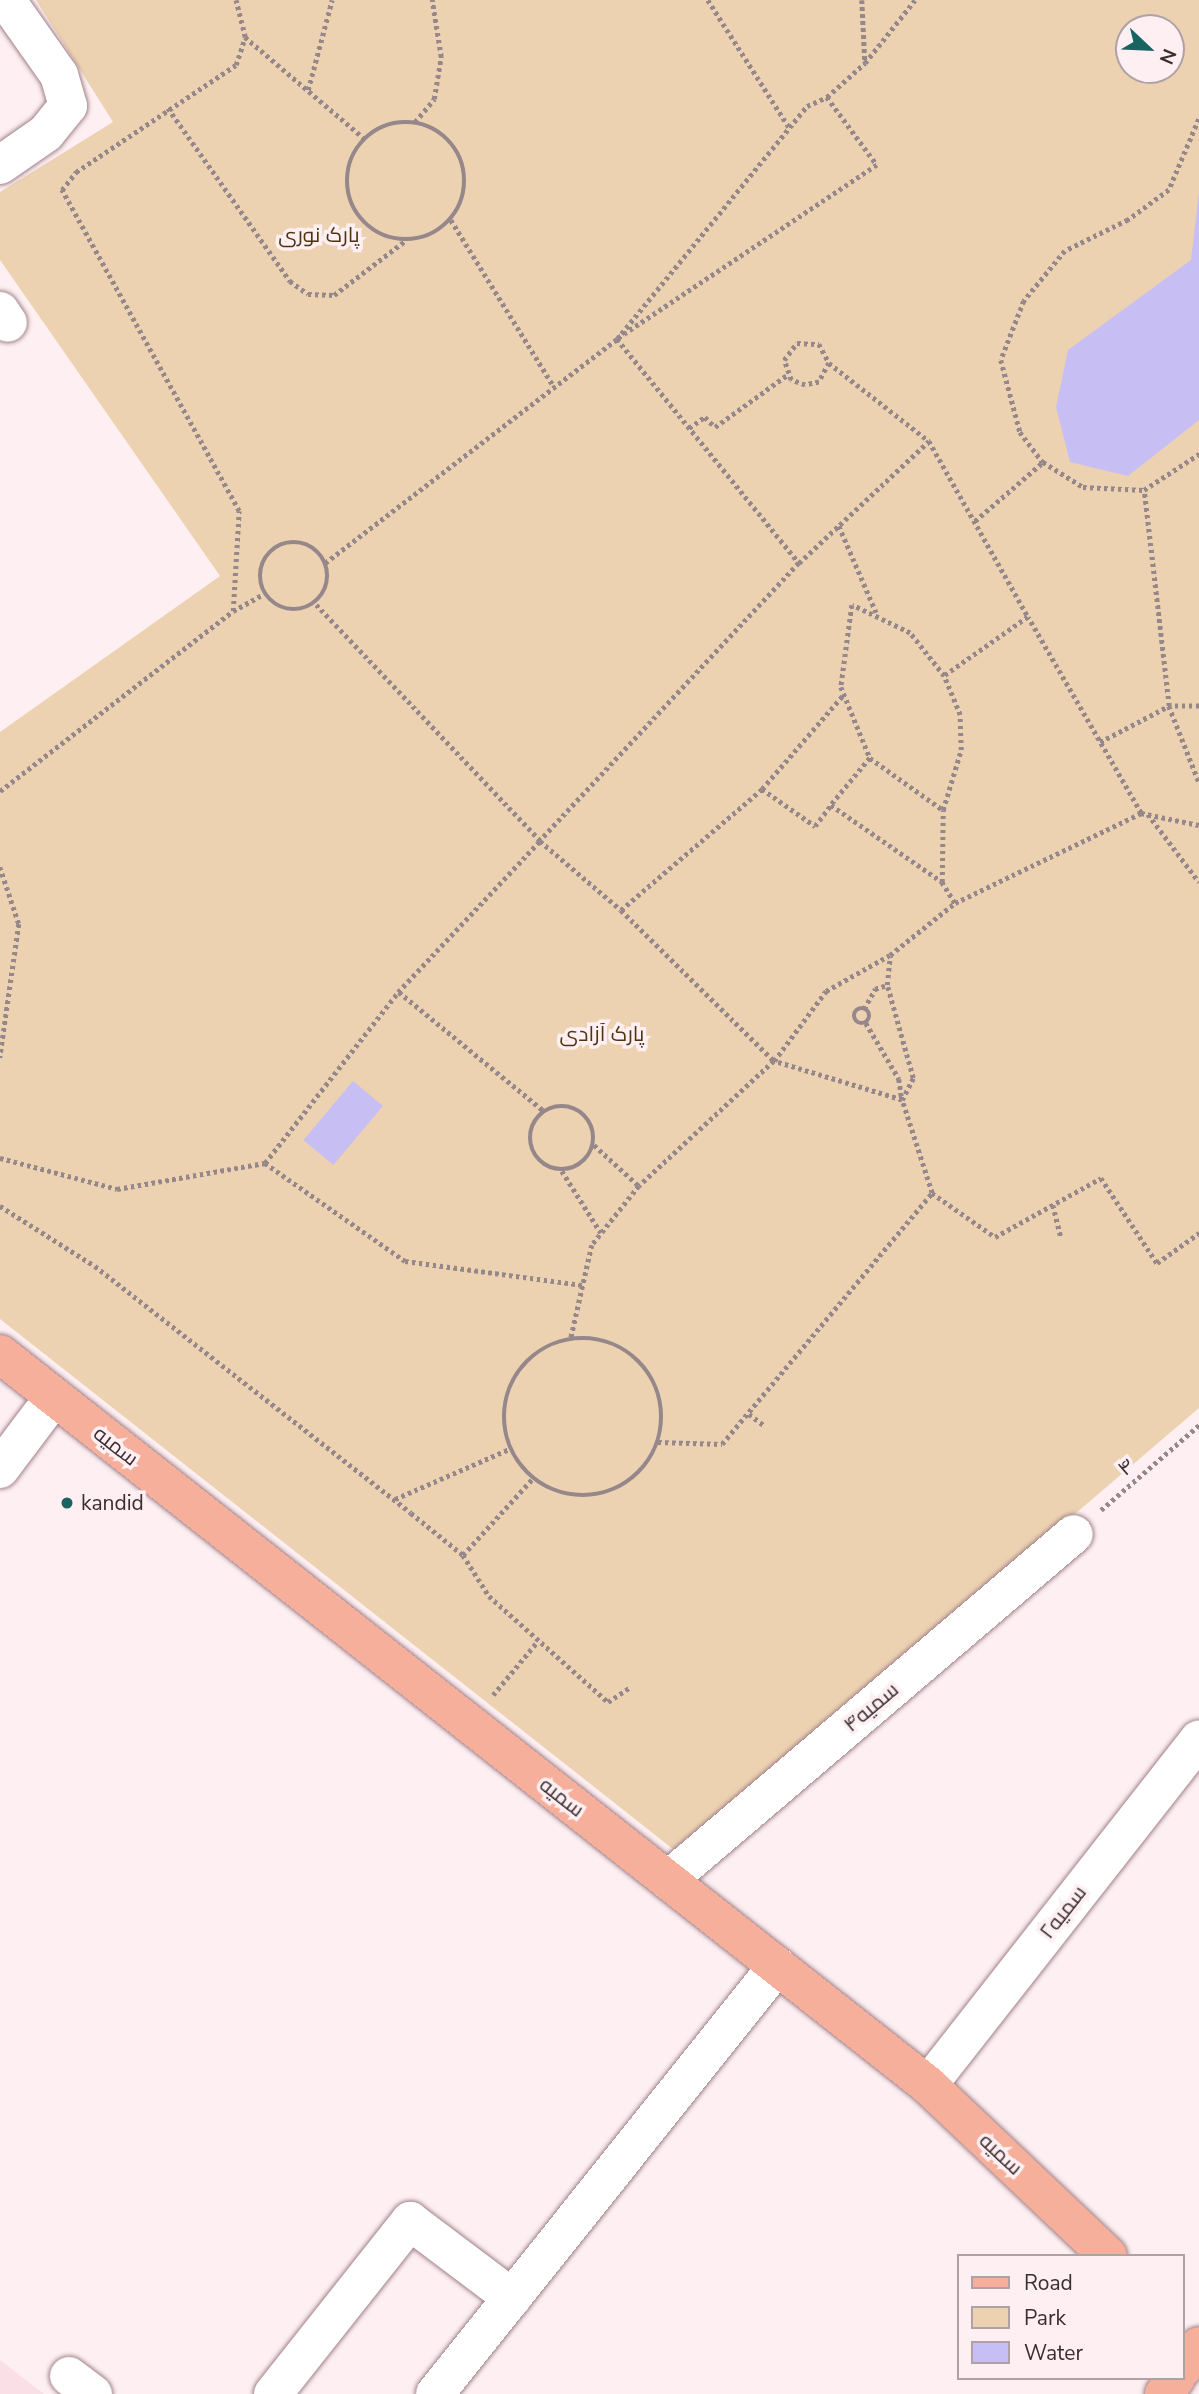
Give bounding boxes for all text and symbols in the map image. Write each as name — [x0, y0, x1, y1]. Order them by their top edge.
north arrow — [1115, 14, 1185, 84]
text: N — [1153, 45, 1182, 68]
park label: پارک نوری — [278, 222, 360, 248]
park label: پارک آزادی — [560, 1021, 644, 1047]
street label: سمیه — [89, 1421, 143, 1471]
street label: ۴ — [1112, 1453, 1140, 1481]
place label: kandid — [81, 1490, 144, 1516]
marker: kandid — [59, 1495, 75, 1511]
street label: سمیه۴ — [838, 1677, 904, 1737]
street label: سمیه — [535, 1772, 589, 1822]
street label: ۲سمیه — [1034, 1880, 1092, 1944]
street label: سمیه — [974, 2128, 1028, 2180]
legend — [958, 2254, 1185, 2380]
text: Road — [1024, 2269, 1073, 2297]
text: Park — [1024, 2304, 1066, 2332]
text: Water — [1024, 2339, 1083, 2367]

